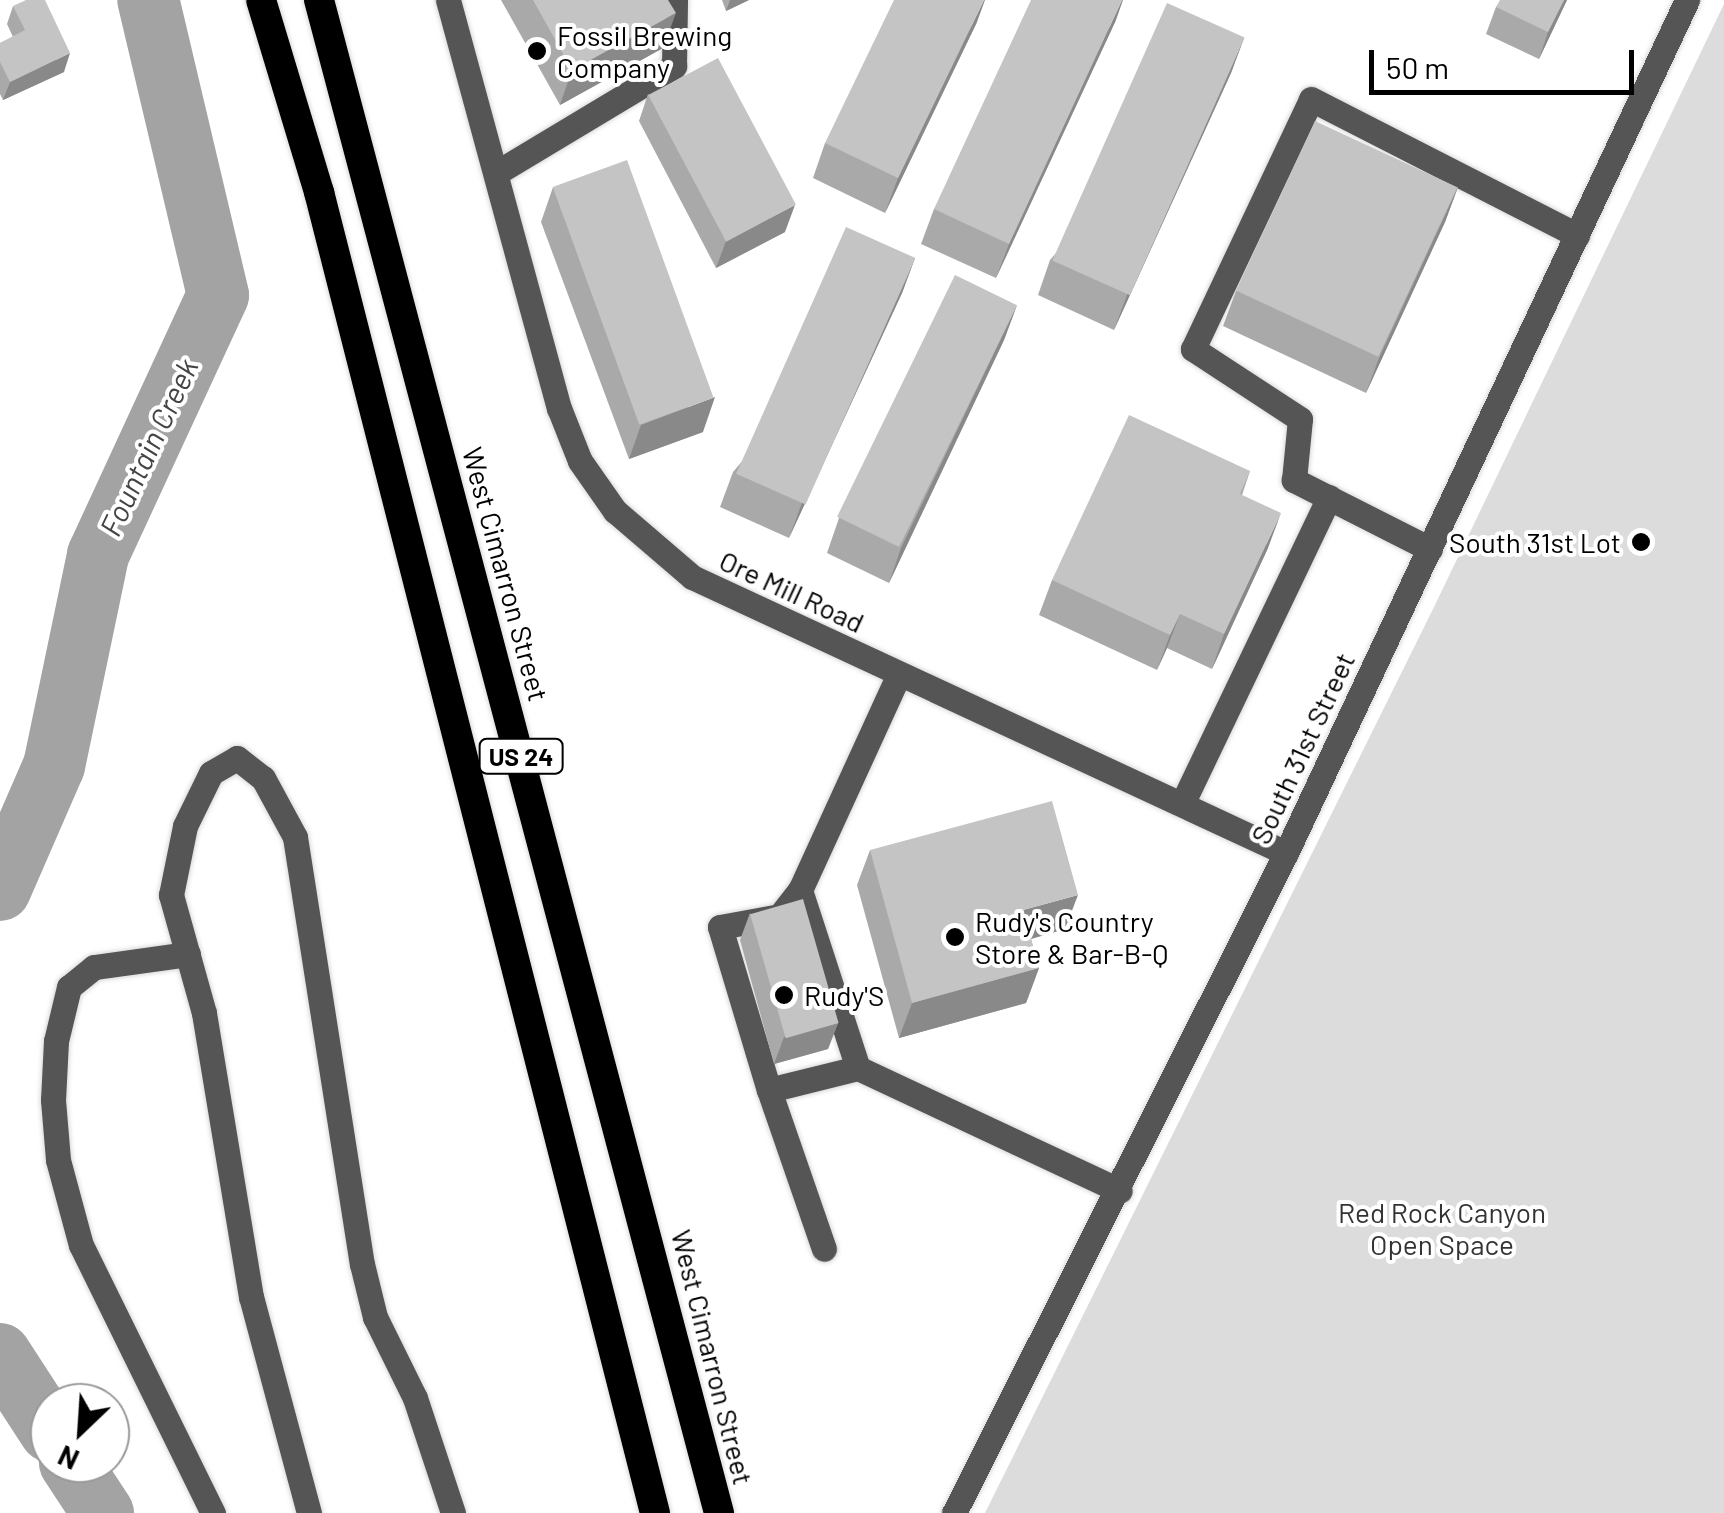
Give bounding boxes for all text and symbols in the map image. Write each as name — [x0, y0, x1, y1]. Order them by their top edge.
place label: Fossil Brewing Company — [557, 18, 732, 84]
scale bar — [1374, 30, 1639, 92]
marker: Fossil Brewing Company — [526, 40, 548, 62]
text: 50 m — [1386, 49, 1449, 85]
water label: Fountain Creek — [91, 353, 205, 541]
street label: West Cimarron Street — [456, 443, 556, 705]
place label: South 31st Lot — [1449, 525, 1621, 559]
marker: South 31st Lot — [1630, 531, 1652, 553]
street label: Ore Mill Road — [714, 543, 870, 639]
street label: South 31st Street — [1243, 647, 1361, 849]
road number: US 24 — [478, 736, 564, 776]
place label: Rudy's Country Store & Bar-B-Q — [975, 904, 1168, 970]
marker: Rudy's Country Store & Bar-B-Q — [944, 926, 966, 948]
place label: Rudy'S — [804, 978, 884, 1012]
marker: Rudy'S — [773, 984, 795, 1006]
park label: Red Rock Canyon Open Space — [1338, 1195, 1546, 1261]
street label: West Cimarron Street — [665, 1226, 761, 1488]
north arrow — [30, 1383, 130, 1483]
text: N — [53, 1439, 84, 1478]

